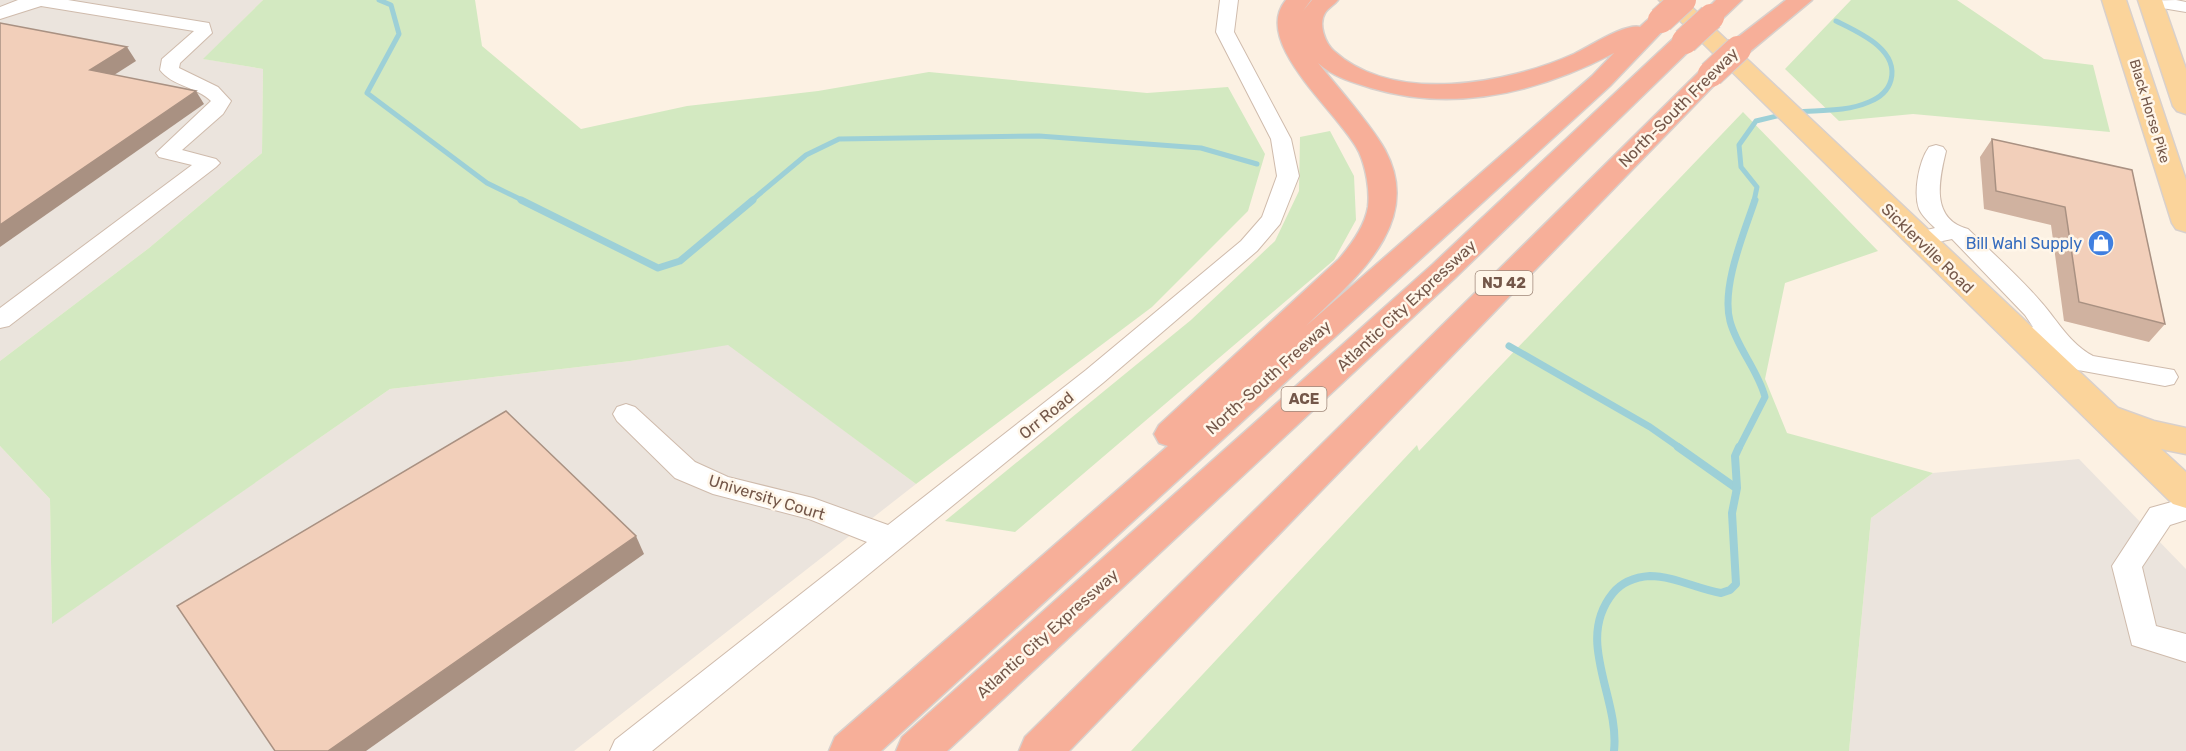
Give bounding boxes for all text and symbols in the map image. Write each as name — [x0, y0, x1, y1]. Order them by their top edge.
street label: North-South Freeway — [1615, 43, 1742, 171]
street label: Black Horse Pike — [2126, 57, 2173, 165]
street label: Sicklerville Road — [1877, 199, 1978, 297]
shop icon: Bill Wahl Supply — [2086, 228, 2116, 258]
place label: Bill Wahl Supply — [1966, 234, 2082, 253]
street label: Atlantic City Expressway — [1333, 236, 1480, 375]
road number: NJ 42 — [1476, 271, 1532, 295]
street label: North-South Freeway — [1202, 316, 1335, 438]
road number: ACE — [1282, 387, 1326, 411]
street label: Orr Road — [1015, 388, 1077, 443]
street label: University Court — [706, 471, 827, 524]
street label: Atlantic City Expressway — [973, 565, 1122, 702]

